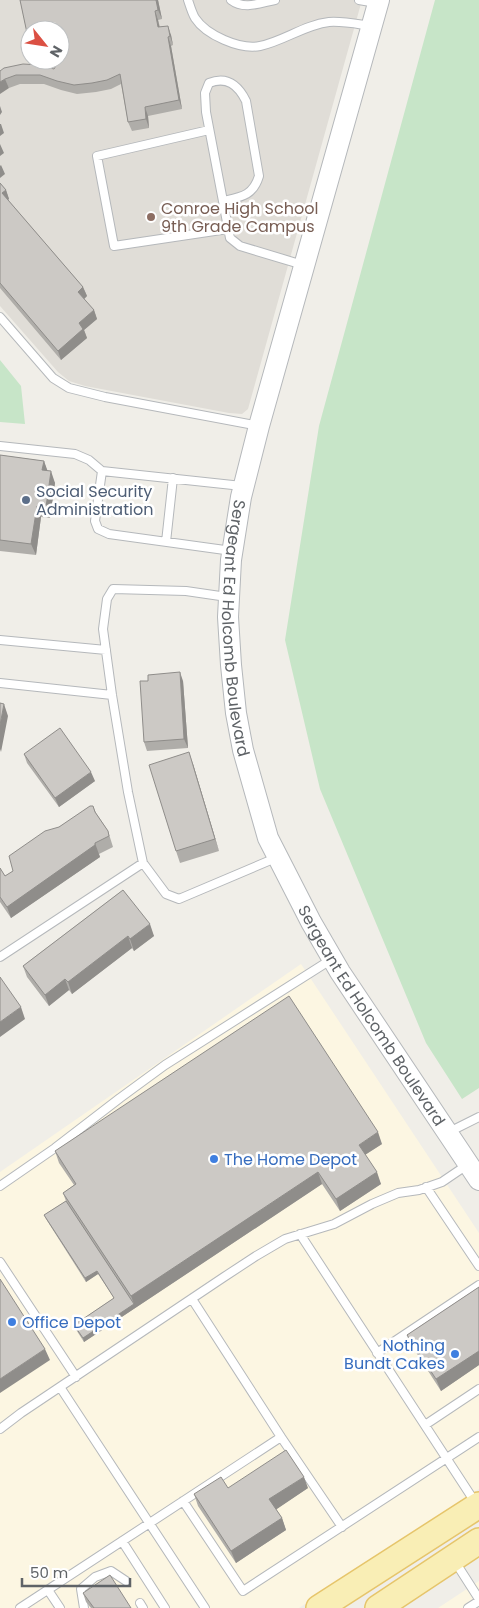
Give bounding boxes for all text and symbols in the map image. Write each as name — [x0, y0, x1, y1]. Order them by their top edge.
north arrow — [20, 20, 70, 70]
text: N — [45, 42, 68, 61]
place label: Conroe High School 9th Grade Campus — [161, 197, 318, 238]
marker: Conroe High School 9th Grade Campus — [145, 211, 157, 223]
place label: Social Security Administration — [36, 480, 153, 521]
marker: Social Security Administration — [20, 494, 32, 506]
street label: Sergeant Ed Holcomb Boulevard — [216, 498, 256, 759]
street label: Sergeant Ed Holcomb Boulevard — [293, 901, 451, 1130]
place label: The Home Depot — [224, 1148, 357, 1171]
marker: The Home Depot — [208, 1153, 220, 1165]
place label: Office Depot — [22, 1311, 121, 1334]
marker: Office Depot — [6, 1316, 18, 1328]
place label: Nothing Bundt Cakes — [344, 1334, 445, 1375]
marker: Nothing Bundt Cakes — [449, 1348, 461, 1360]
scale bar — [22, 1556, 130, 1588]
text: 50 m — [30, 1562, 68, 1583]

